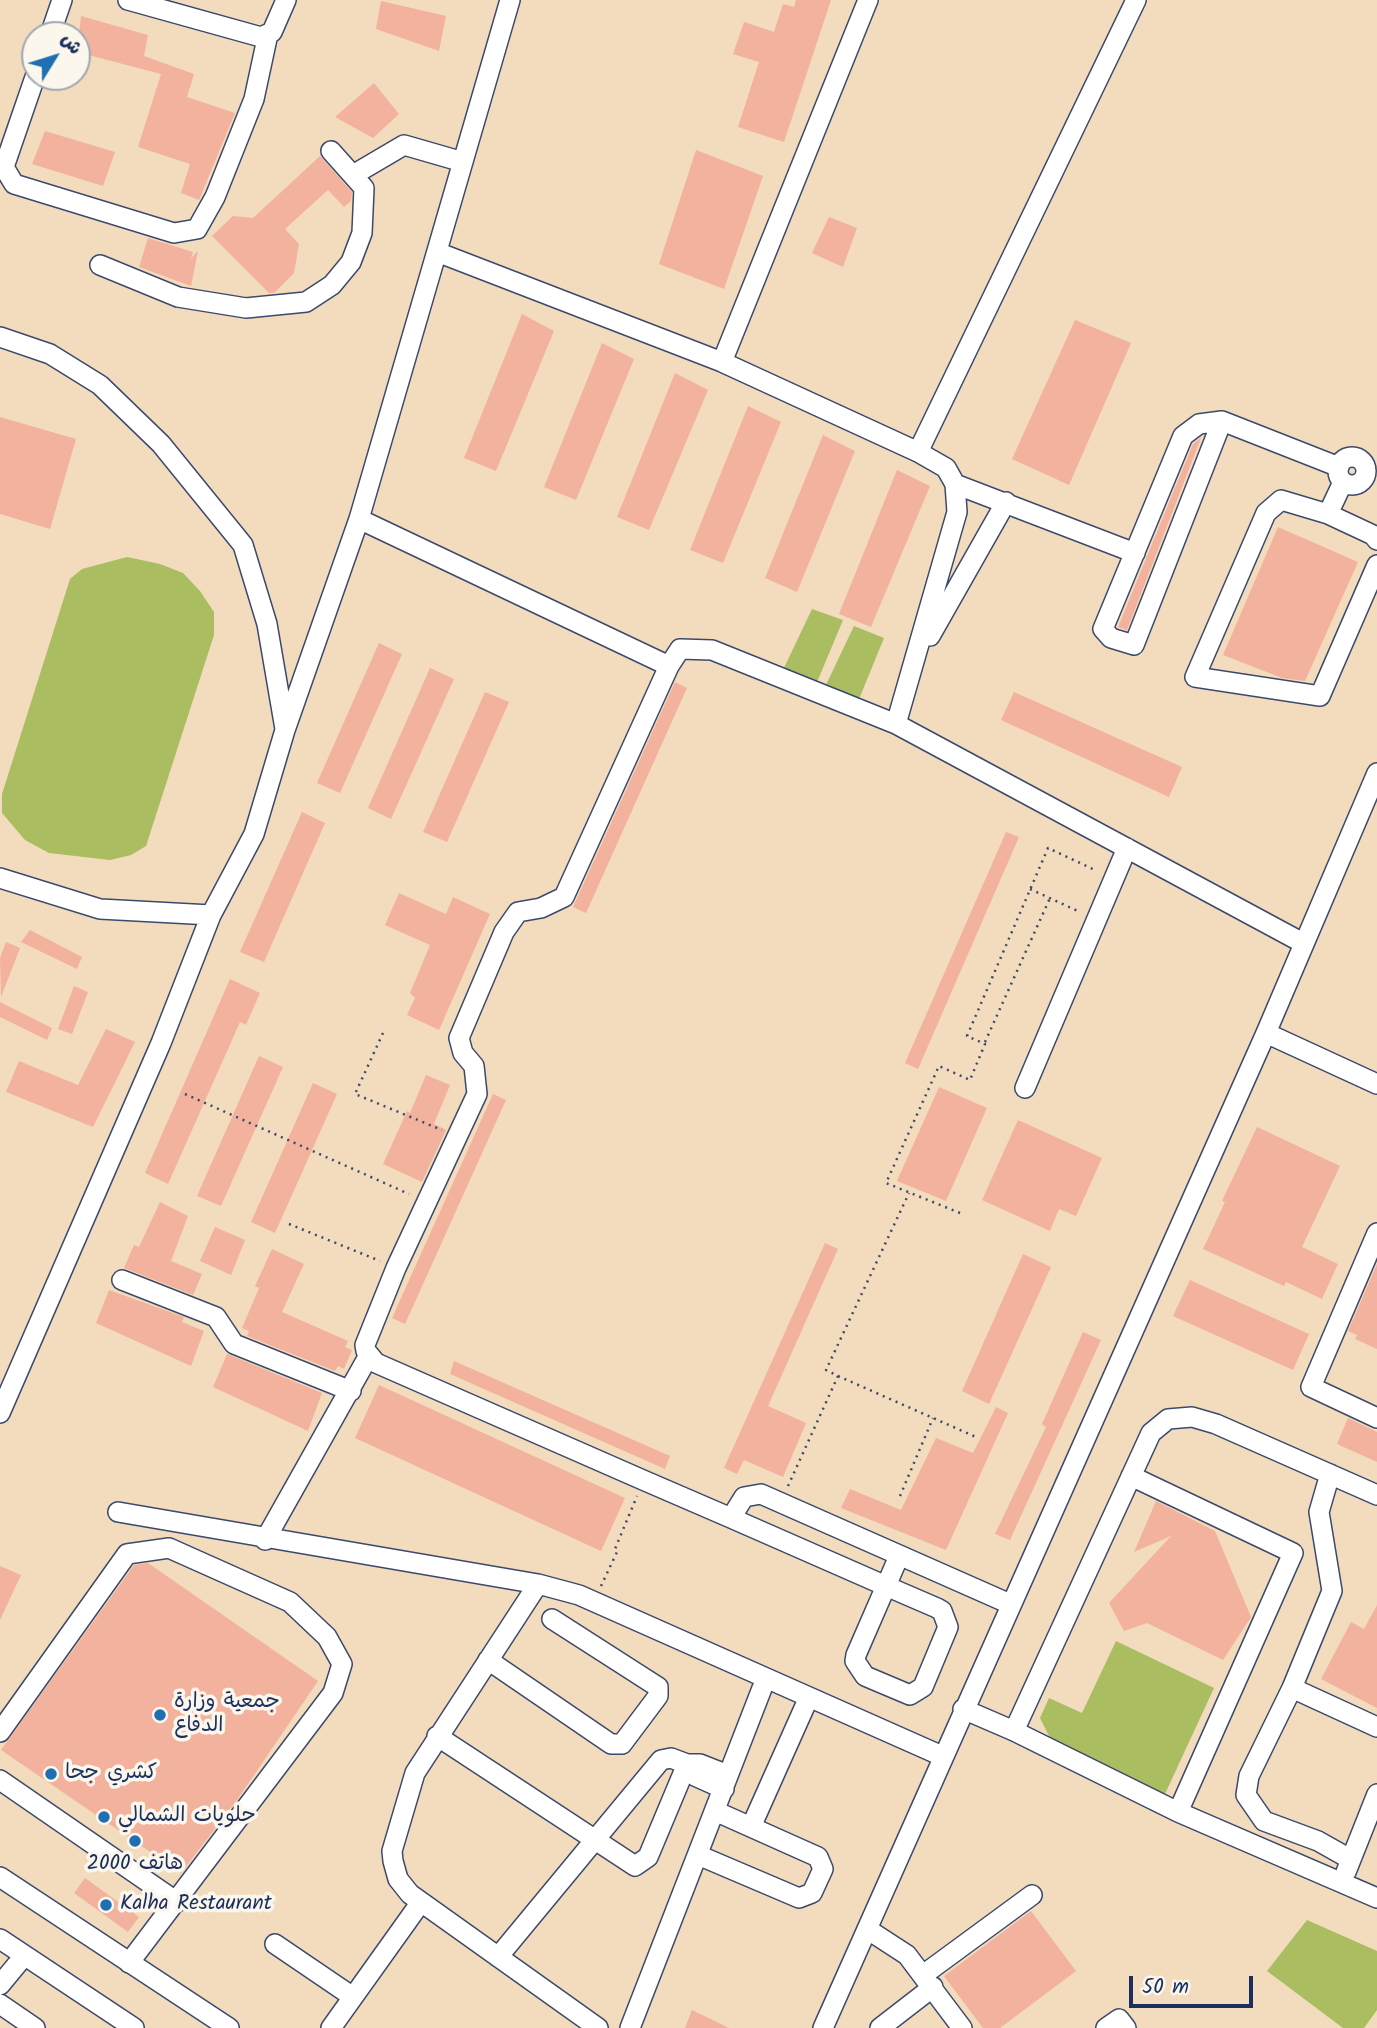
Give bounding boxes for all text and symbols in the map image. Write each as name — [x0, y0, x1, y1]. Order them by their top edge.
north arrow — [21, 21, 91, 91]
text: ش — [53, 27, 89, 62]
place label: جمعية وزارة الدفاع — [174, 1690, 280, 1740]
marker: جمعية وزارة الدفاع — [152, 1707, 168, 1723]
place label: كشري جحا — [65, 1761, 157, 1787]
marker: كشري جحا — [43, 1766, 59, 1782]
place label: حلويات الشمالي — [118, 1804, 256, 1830]
marker: حلويات الشمالي — [96, 1809, 112, 1825]
marker: هاتف 2000 — [127, 1833, 143, 1849]
place label: هاتف 2000 — [87, 1852, 183, 1878]
place label: Kalha Restaurant — [120, 1892, 272, 1918]
marker: Kalha Restaurant — [98, 1897, 114, 1913]
scale bar — [1132, 1962, 1256, 2006]
text: 50 m — [1142, 1971, 1189, 2004]

